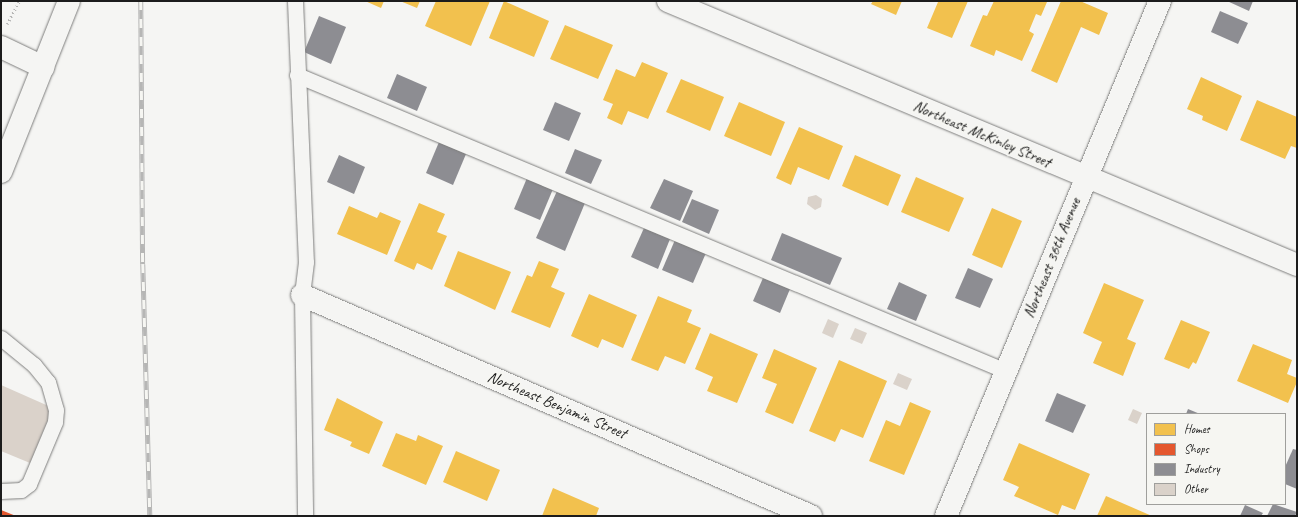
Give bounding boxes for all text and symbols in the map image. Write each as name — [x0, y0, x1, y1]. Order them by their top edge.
street label: Northeast McKinley Street — [910, 96, 1054, 172]
street label: Northeast 36th Avenue — [1019, 195, 1085, 321]
street label: Northeast Benjamin Street — [485, 367, 629, 443]
legend — [1146, 413, 1286, 505]
text: Homes — [1184, 421, 1210, 437]
text: Shops — [1184, 441, 1209, 457]
text: Industry — [1184, 461, 1220, 477]
text: Other — [1184, 481, 1208, 497]

